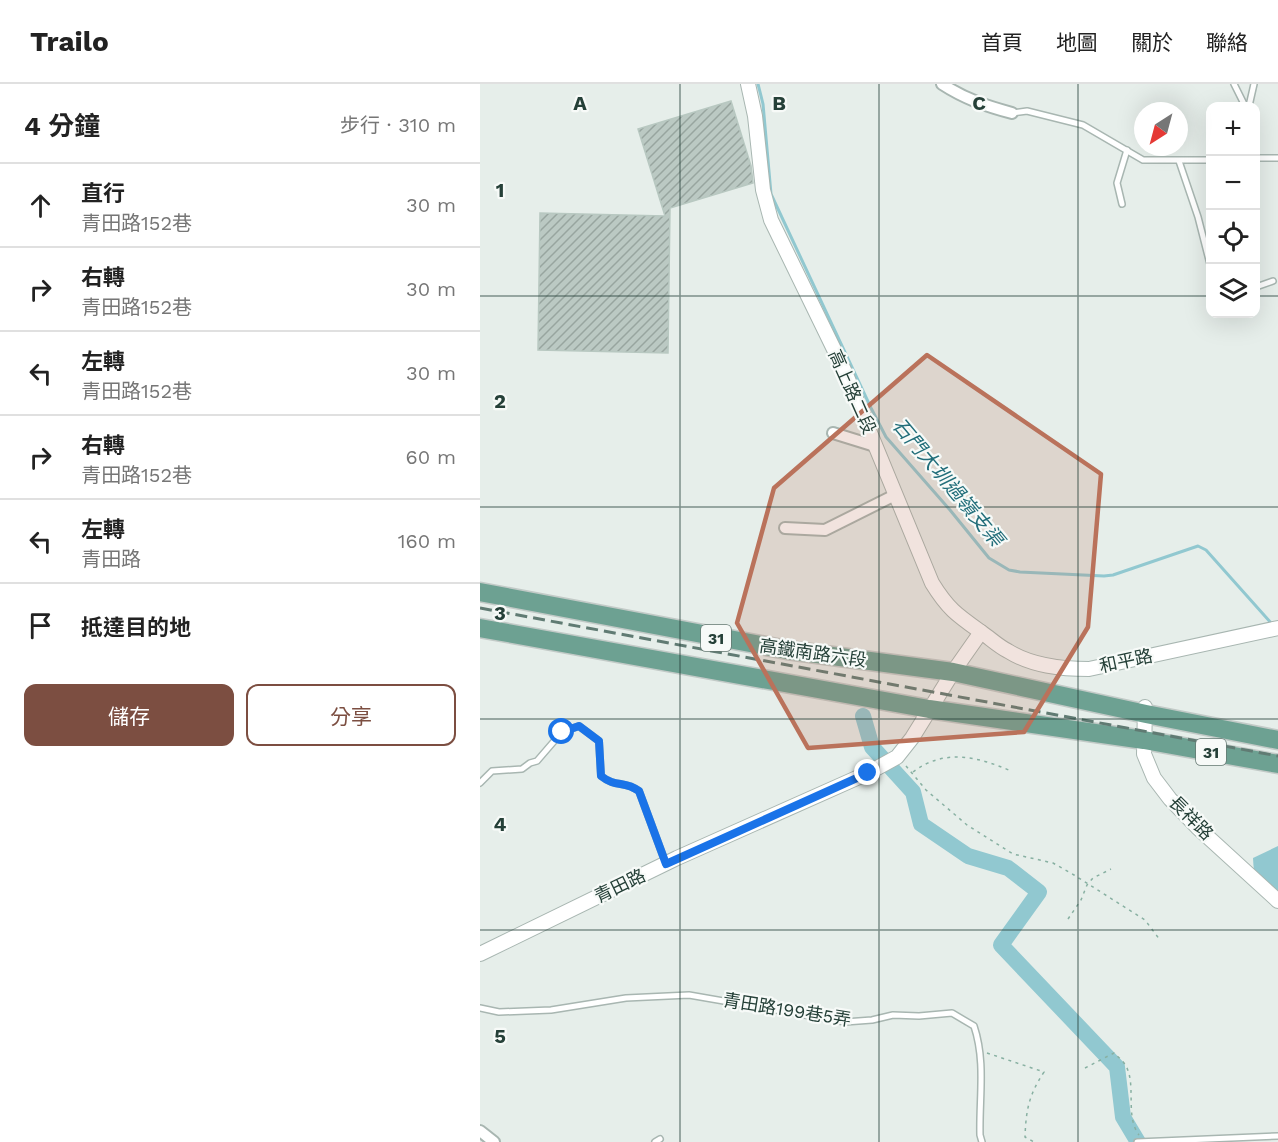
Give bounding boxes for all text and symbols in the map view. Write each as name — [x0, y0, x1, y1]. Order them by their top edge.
text: Trailo — [30, 25, 109, 58]
text: 首頁 — [981, 30, 1023, 55]
text: 地圖 — [1056, 30, 1098, 55]
text: 關於 — [1131, 30, 1173, 55]
text: 聯絡 — [1206, 30, 1248, 55]
text: A — [573, 91, 587, 115]
text: B — [772, 91, 786, 115]
text: C — [972, 91, 986, 115]
north arrow — [1134, 102, 1188, 156]
map controls — [1206, 102, 1260, 318]
button: + — [1206, 102, 1260, 156]
text: 4 分鐘 — [24, 111, 100, 141]
text: 步行 · 310 m — [340, 113, 456, 137]
button: − — [1206, 156, 1260, 210]
text: 1 — [496, 178, 504, 202]
text: 直行 — [81, 181, 125, 206]
icon: ahead — [24, 189, 57, 222]
text: 30 m — [406, 193, 456, 217]
button: locate — [1206, 210, 1260, 264]
text: 青田路152巷 — [81, 211, 192, 235]
button: layers — [1206, 264, 1260, 318]
text: 右轉 — [81, 265, 125, 290]
icon: right — [24, 273, 57, 306]
text: 30 m — [406, 277, 456, 301]
text: 青田路152巷 — [81, 295, 192, 319]
street label: 高上路二段 — [825, 346, 880, 437]
text: 左轉 — [81, 349, 125, 374]
icon: left — [24, 357, 57, 390]
text: 30 m — [406, 361, 456, 385]
text: 青田路152巷 — [81, 379, 192, 403]
text: 2 — [494, 389, 506, 413]
water label: 石門大圳過嶺支渠 — [887, 413, 1011, 553]
text: 右轉 — [81, 433, 125, 458]
icon: right — [24, 441, 57, 474]
text: 60 m — [406, 445, 456, 469]
text: 青田路152巷 — [81, 463, 192, 487]
text: 左轉 — [81, 517, 125, 542]
icon: left — [24, 525, 57, 558]
text: 160 m — [398, 529, 456, 553]
text: 青田路 — [81, 547, 141, 571]
text: 3 — [494, 601, 506, 625]
icon: arrive — [24, 609, 57, 642]
text: 抵達目的地 — [81, 615, 191, 640]
road number: 31 — [701, 625, 731, 651]
street label: 高鐵南路六段 — [758, 635, 868, 670]
street label: 和平路 — [1097, 645, 1154, 676]
button: 儲存 — [24, 684, 234, 746]
button: 分享 — [246, 684, 456, 746]
route start — [548, 718, 574, 744]
road number: 31 — [1196, 739, 1226, 765]
route end — [854, 759, 880, 785]
street label: 長祥路 — [1165, 791, 1218, 844]
text: 4 — [494, 812, 507, 836]
street label: 青田路 — [591, 864, 649, 907]
street label: 青田路199巷5弄 — [721, 989, 853, 1030]
text: 5 — [494, 1024, 506, 1048]

